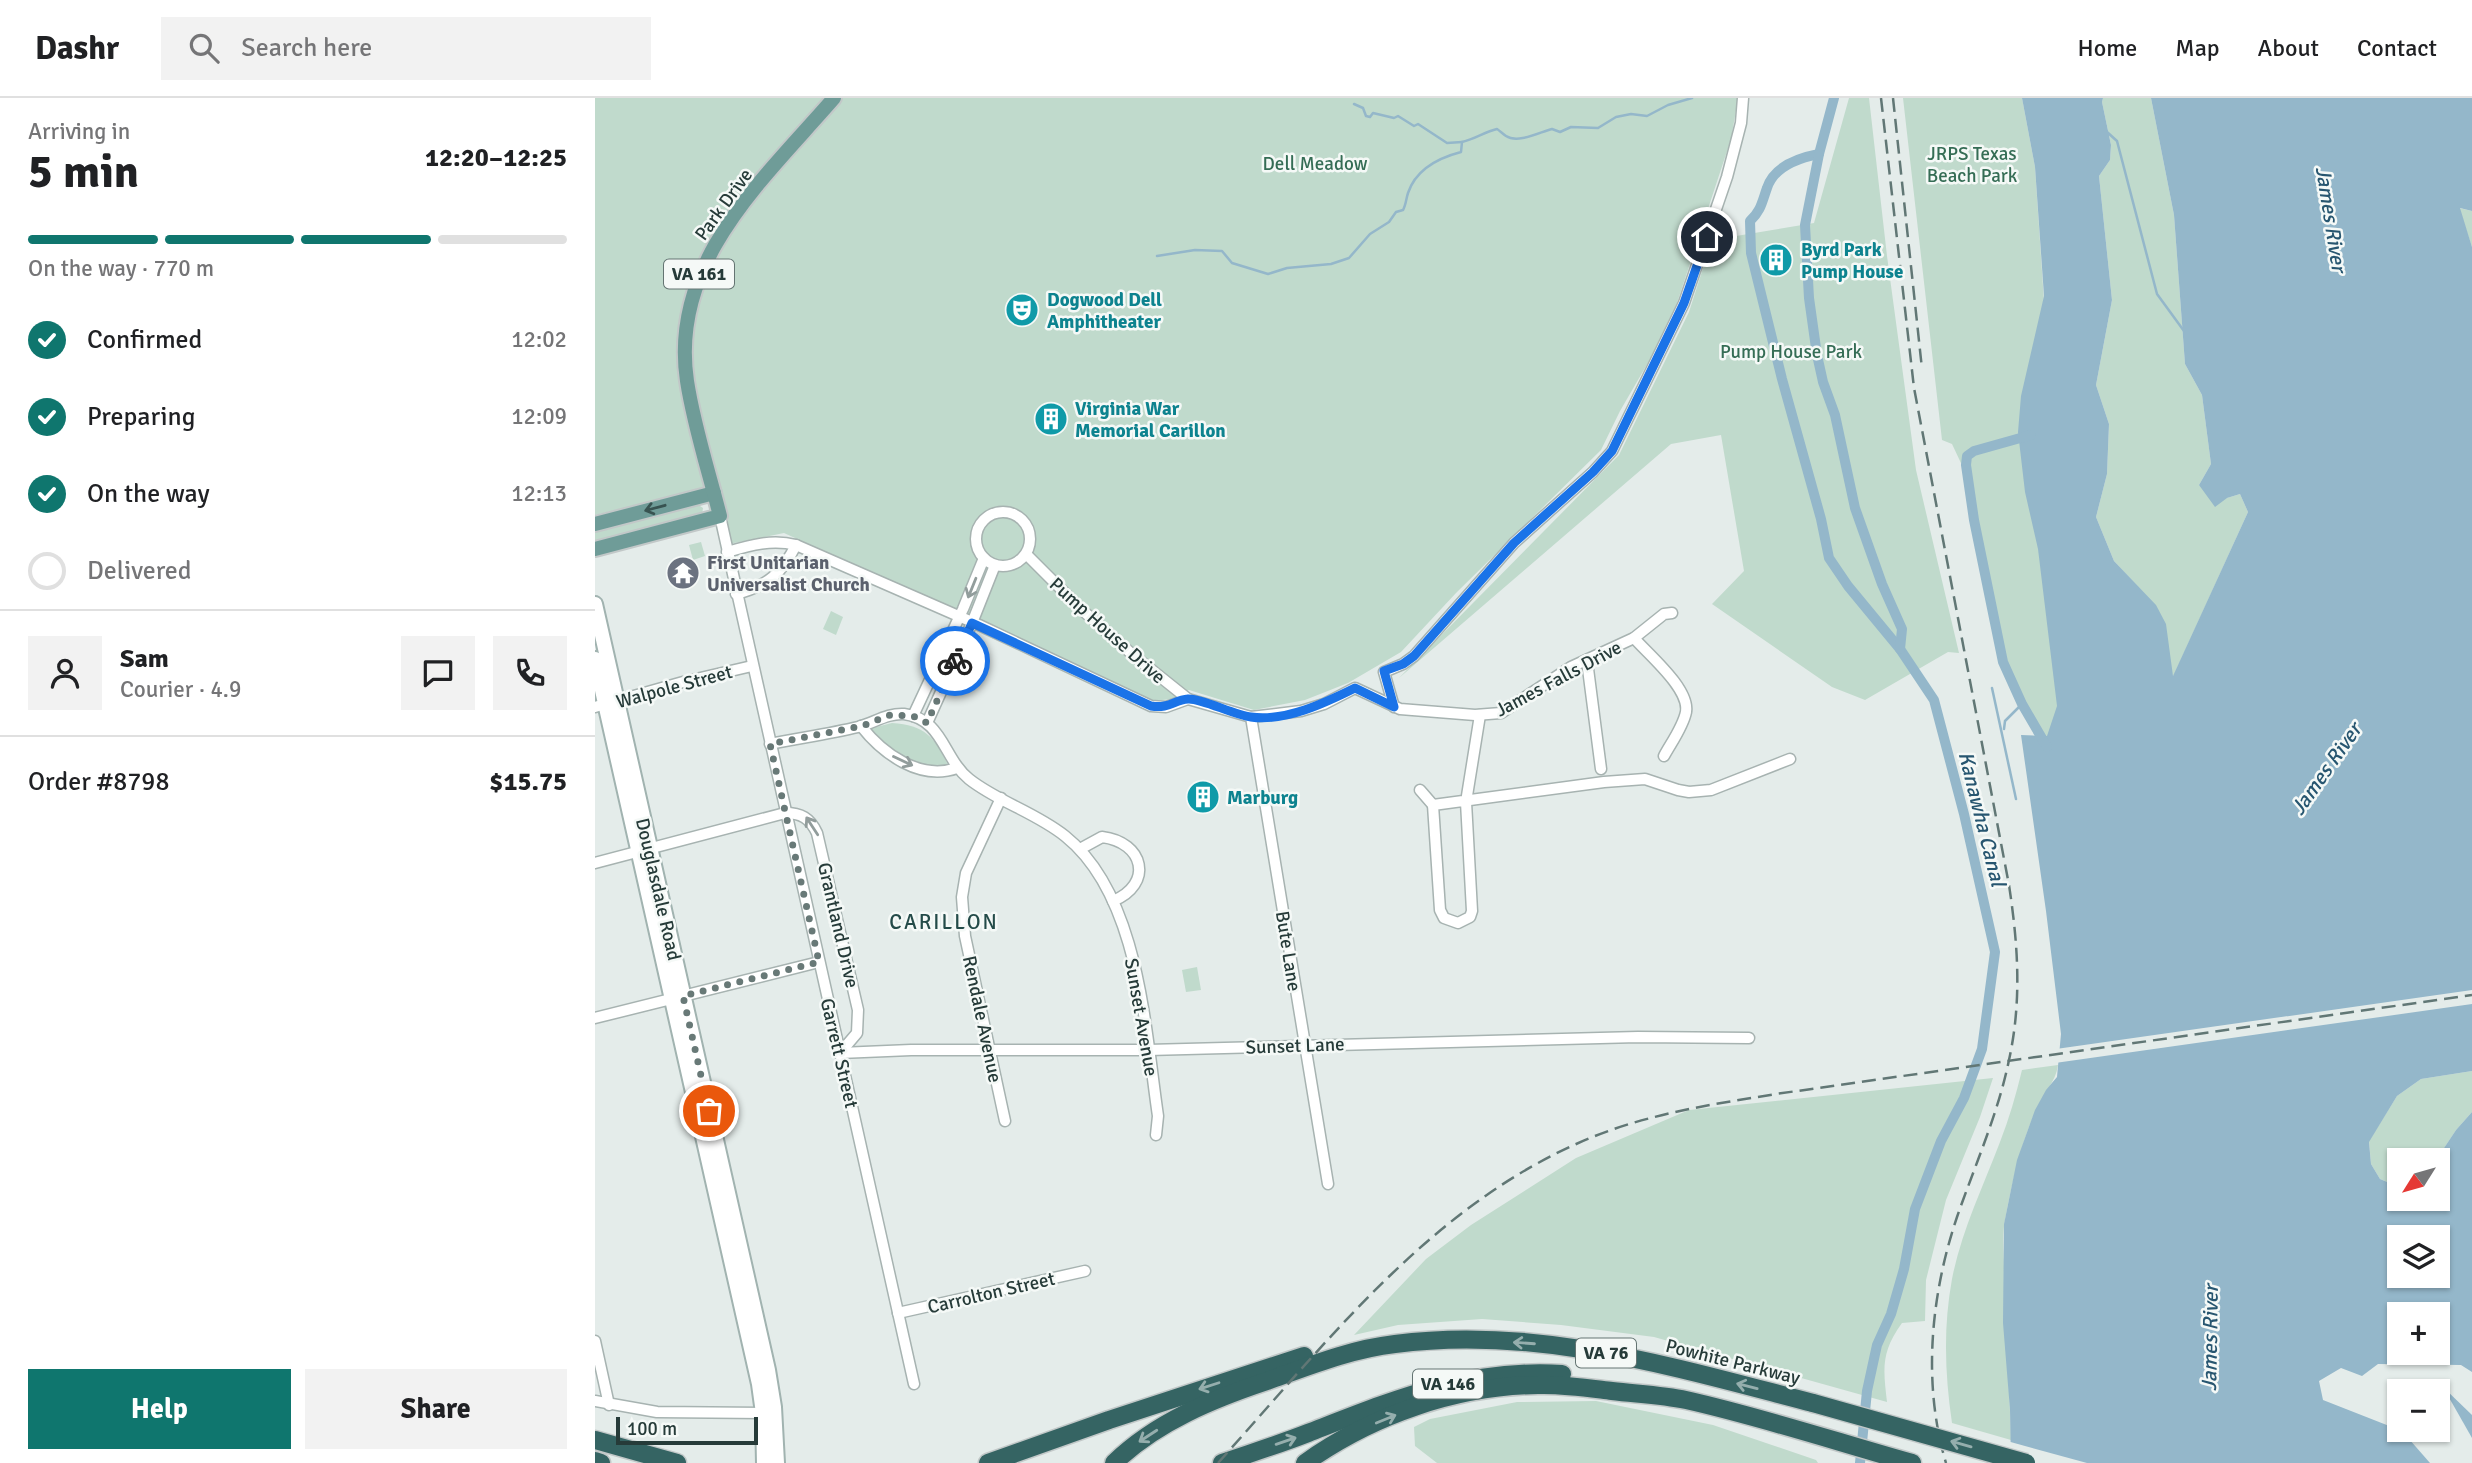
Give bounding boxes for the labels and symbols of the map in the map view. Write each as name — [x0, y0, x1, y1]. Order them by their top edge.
park label: JRPS Texas Beach Park — [1927, 142, 2018, 188]
park label: Dell Meadow — [1263, 152, 1368, 176]
street label: Park Drive — [690, 164, 758, 245]
water label: James River — [2310, 165, 2353, 277]
pin — [1677, 207, 1737, 267]
place label: Byrd Park Pump House — [1801, 238, 1903, 284]
building icon: Byrd Park Pump House — [1757, 241, 1795, 279]
road number: VA 161 — [664, 260, 734, 288]
place label: Dogwood Dell Amphitheater — [1047, 288, 1162, 334]
theatre icon: Dogwood Dell Amphitheater — [1003, 291, 1041, 329]
park label: Pump House Park — [1720, 340, 1862, 364]
place label: Virginia War Memorial Carillon — [1075, 397, 1226, 443]
building icon: Virginia War Memorial Carillon — [1032, 400, 1070, 438]
one-way arrow — [644, 502, 666, 515]
place label: First Unitarian Universalist Church — [707, 551, 870, 597]
temple icon: First Unitarian Universalist Church — [664, 554, 702, 592]
street label: Pump House Drive — [1044, 572, 1170, 689]
one-way arrow — [964, 576, 977, 598]
courier — [920, 626, 990, 696]
street label: James Falls Drive — [1491, 636, 1626, 722]
street label: Walpole Street — [614, 660, 735, 714]
water label: James River — [2285, 715, 2369, 820]
water label: Kanawha Canal — [1953, 749, 2012, 891]
one-way arrow — [892, 755, 913, 769]
building icon: Marburg — [1184, 778, 1222, 816]
place label: Marburg — [1227, 786, 1298, 810]
street label: Douglasdale Road — [630, 816, 686, 963]
one-way arrow — [804, 817, 819, 836]
street label: Grantland Drive — [812, 860, 864, 990]
district label: CARILLON — [889, 909, 999, 935]
street label: Bute Lane — [1270, 909, 1306, 993]
street label: Rendale Avenue — [957, 954, 1007, 1085]
street label: Sunset Avenue — [1119, 956, 1163, 1078]
street label: Garrett Street — [815, 996, 863, 1111]
street label: Sunset Lane — [1245, 1032, 1345, 1060]
pin — [679, 1081, 739, 1141]
north arrow — [2387, 1148, 2450, 1211]
street label: Carrolton Street — [925, 1267, 1058, 1319]
water label: James River — [2196, 1281, 2224, 1391]
street label: Powhite Parkway — [1663, 1334, 1803, 1390]
one-way arrow — [1513, 1336, 1536, 1349]
road number: VA 76 — [1576, 1338, 1636, 1368]
road number: VA 146 — [1413, 1370, 1483, 1399]
one-way arrow — [1736, 1379, 1759, 1392]
one-way arrow — [1198, 1381, 1220, 1393]
one-way arrow — [1375, 1411, 1396, 1424]
scale bar — [616, 1414, 758, 1446]
one-way arrow — [1138, 1430, 1158, 1444]
one-way arrow — [1275, 1434, 1297, 1446]
one-way arrow — [1950, 1437, 1972, 1450]

